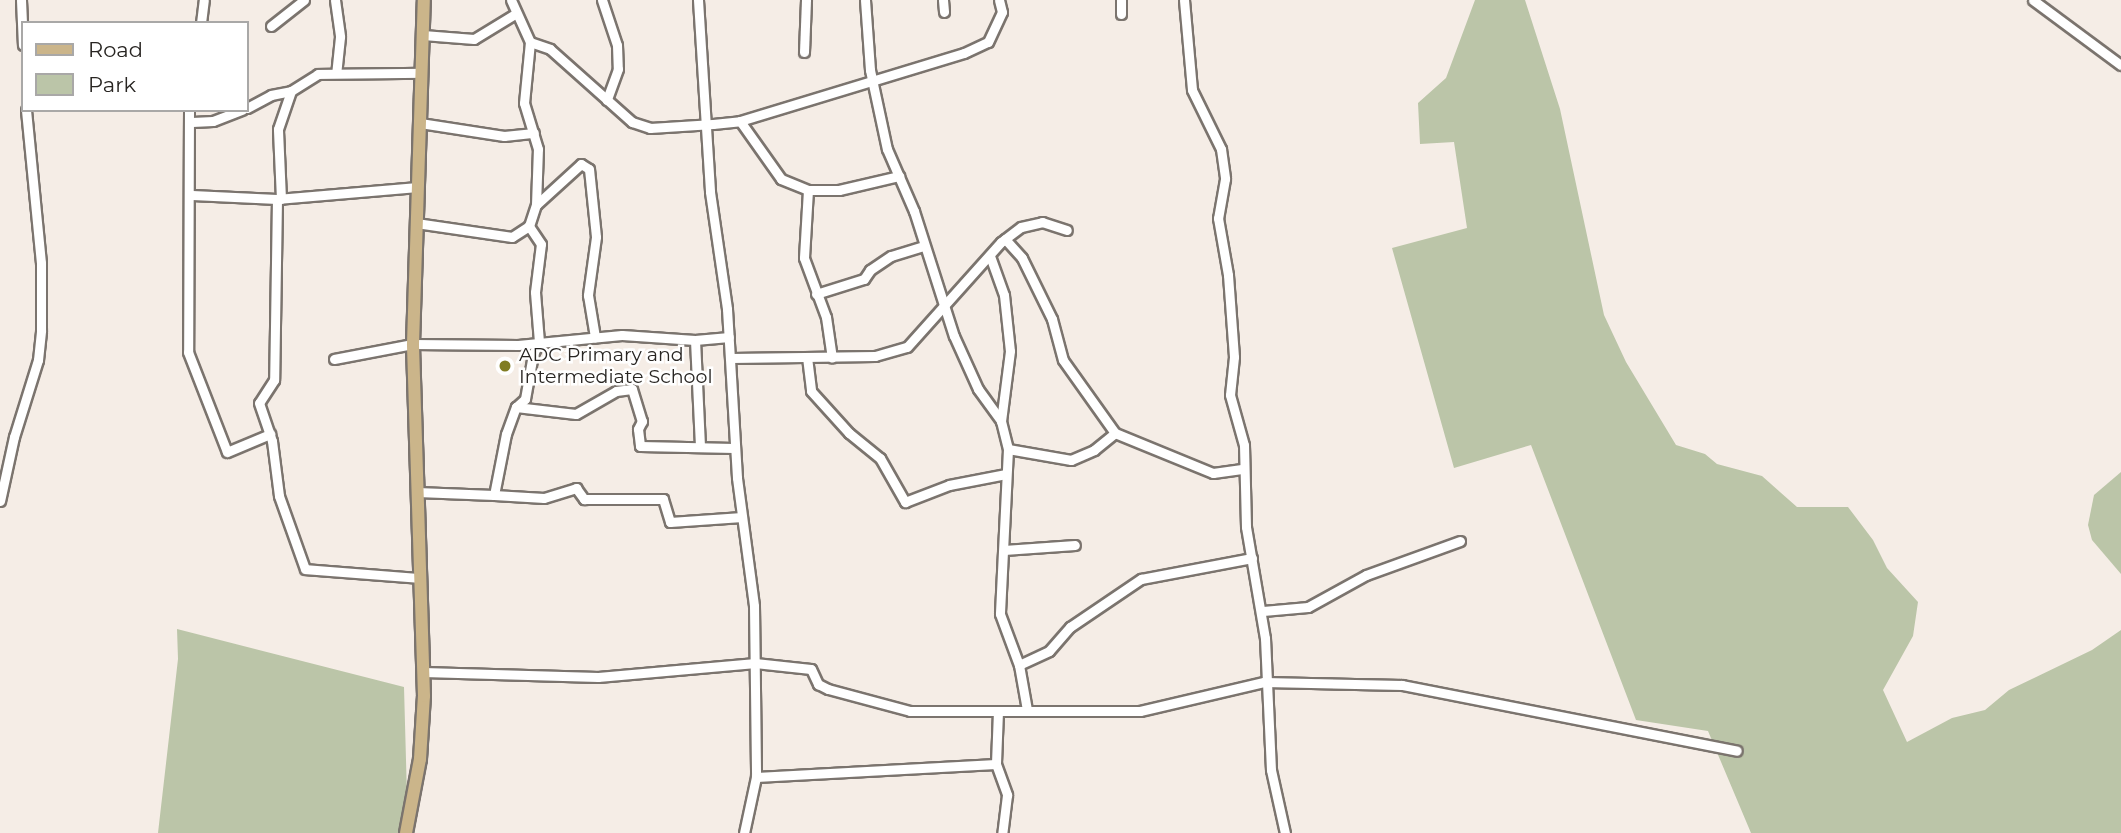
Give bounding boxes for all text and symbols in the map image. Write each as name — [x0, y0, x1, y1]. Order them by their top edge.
legend — [21, 21, 248, 112]
text: Road — [88, 37, 143, 62]
text: Park — [88, 72, 136, 97]
place label: ADC Primary and Intermediate School — [519, 344, 713, 388]
marker: ADC Primary and Intermediate School — [497, 358, 513, 374]

